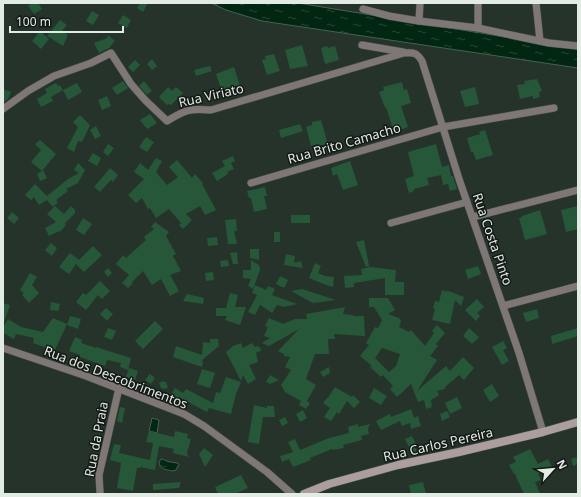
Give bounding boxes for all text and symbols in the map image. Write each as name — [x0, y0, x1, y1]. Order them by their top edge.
scale bar — [10, 8, 123, 34]
text: 100 m — [16, 13, 51, 30]
street label: Rua Viriato — [177, 79, 246, 111]
street label: Rua Brito Camacho — [285, 118, 403, 168]
street label: Rua Costa Pinto — [469, 191, 517, 288]
street label: Rua dos Descobrimentos — [42, 341, 190, 413]
street label: Rua da Praia — [80, 400, 112, 478]
street label: Rua Carlos Pereira — [381, 423, 495, 465]
north arrow — [533, 449, 573, 489]
text: N — [554, 457, 571, 472]

